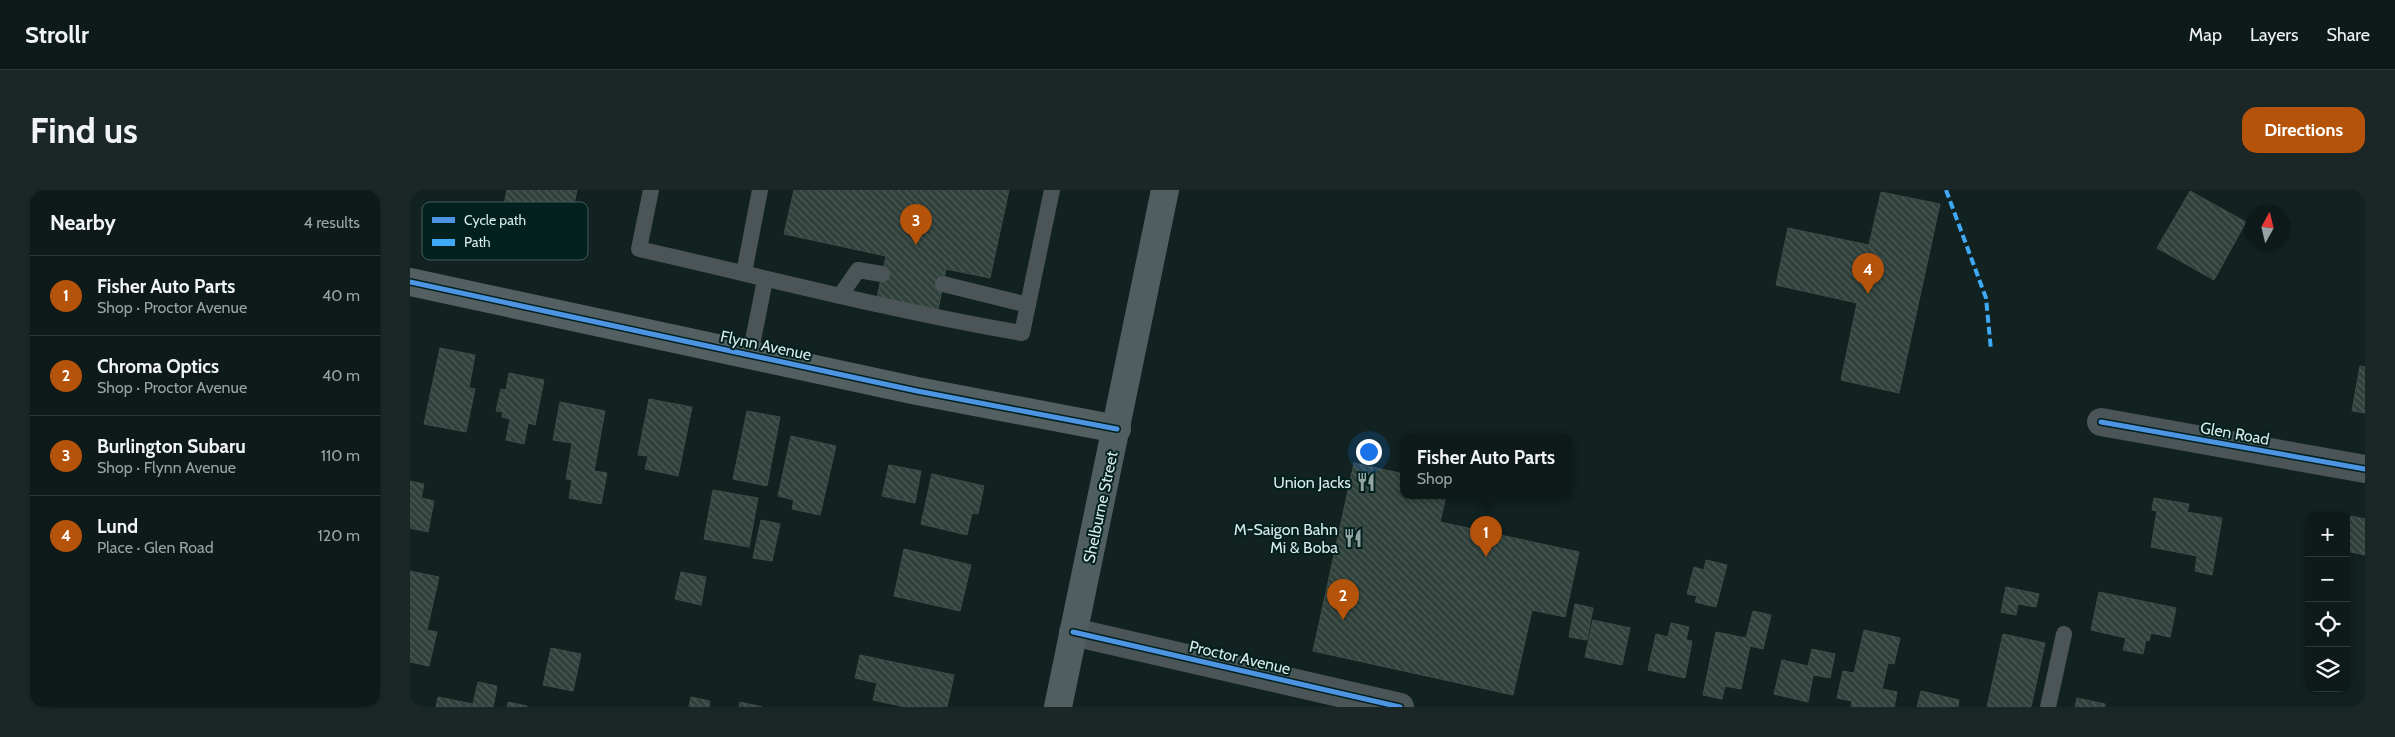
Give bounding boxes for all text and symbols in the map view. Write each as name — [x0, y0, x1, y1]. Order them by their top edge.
text: Strollr — [25, 20, 89, 49]
text: Map — [2189, 24, 2222, 46]
text: Layers — [2250, 24, 2299, 46]
text: Share — [2327, 24, 2370, 46]
button: Directions — [2242, 107, 2365, 153]
text: Find us — [30, 109, 138, 152]
legend — [422, 202, 588, 260]
pin: 3 — [900, 204, 932, 245]
north arrow — [2245, 205, 2290, 250]
text: Nearby — [50, 210, 116, 235]
text: Cycle path — [464, 211, 526, 229]
text: 4 results — [303, 213, 360, 232]
text: Path — [464, 233, 491, 251]
pin: 4 — [1852, 253, 1884, 294]
text: Fisher Auto Parts — [97, 275, 235, 298]
text: 1 — [63, 286, 69, 305]
text: 40 m — [322, 286, 360, 305]
text: Shop · Proctor Avenue — [97, 298, 247, 317]
street label: Flynn Avenue — [719, 327, 813, 364]
text: Chroma Optics — [97, 355, 219, 378]
text: 2 — [62, 366, 70, 385]
text: 40 m — [322, 366, 360, 385]
text: Shop · Proctor Avenue — [97, 378, 247, 397]
street label: Glen Road — [2199, 418, 2271, 449]
popup — [1400, 434, 1572, 499]
text: Burlington Subaru — [97, 435, 246, 458]
your location — [1356, 439, 1382, 465]
text: 3 — [62, 446, 70, 465]
text: 110 m — [321, 446, 360, 465]
text: Fisher Auto Parts — [1417, 446, 1555, 469]
street label: Shelburne Street — [1079, 449, 1122, 565]
text: Shop · Flynn Avenue — [97, 458, 236, 477]
text: Shop — [1417, 469, 1452, 488]
restaurant icon: Union Jacks — [1355, 471, 1377, 493]
place label: Union Jacks — [1273, 473, 1351, 492]
map controls — [2305, 512, 2350, 692]
button: + — [2305, 512, 2350, 557]
text: Lund — [97, 515, 138, 538]
pin: 1 — [1470, 516, 1502, 557]
place label: M-Saigon Bahn Mi & Boba — [1234, 520, 1338, 557]
text: 4 — [61, 526, 71, 545]
text: 120 m — [318, 526, 360, 545]
restaurant icon: M-Saigon Bahn Mi & Boba — [1342, 527, 1364, 549]
text: Place · Glen Road — [97, 538, 214, 557]
button: − — [2305, 557, 2350, 602]
pin: 2 — [1327, 579, 1359, 620]
button: locate — [2305, 602, 2350, 647]
street label: Proctor Avenue — [1187, 637, 1292, 678]
button: layers — [2305, 647, 2350, 692]

